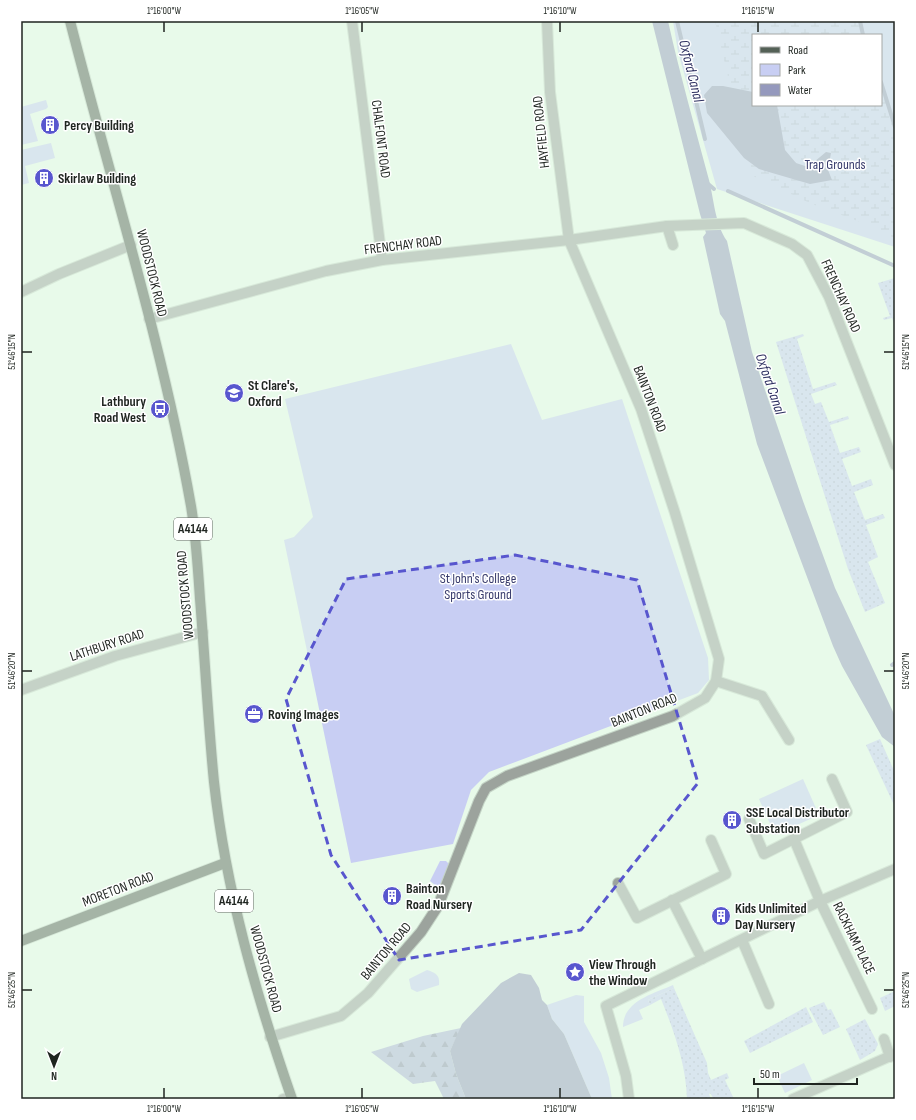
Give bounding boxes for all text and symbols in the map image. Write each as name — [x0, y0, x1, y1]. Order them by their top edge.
text: 1°16'00"W — [147, 5, 181, 17]
text: 1°16'05"W — [345, 5, 379, 17]
text: 1°16'10"W — [544, 5, 577, 17]
text: 1°16'15"W — [742, 5, 775, 17]
legend — [752, 34, 882, 106]
water label: Oxford Canal — [674, 38, 708, 105]
text: Road — [788, 43, 808, 58]
text: Park — [788, 63, 806, 78]
text: Water — [788, 83, 812, 98]
street label: HAYFIELD ROAD — [529, 95, 553, 169]
street label: CHALFONT ROAD — [368, 99, 394, 179]
building icon: Percy Building — [39, 114, 61, 136]
place label: Percy Building — [64, 117, 134, 134]
park label: Trap Grounds — [804, 156, 866, 173]
building icon: Skirlaw Building — [33, 167, 55, 189]
place label: Skirlaw Building — [58, 170, 136, 187]
street label: WOODSTOCK ROAD — [133, 228, 171, 319]
street label: FRENCHAY ROAD — [363, 232, 443, 258]
street label: FRENCHAY ROAD — [817, 257, 865, 335]
text: 51°46'15"N — [6, 334, 18, 370]
text: 51°46'15"N — [900, 334, 912, 370]
water label: Oxford Canal — [751, 351, 790, 418]
street label: BAINTON ROAD — [630, 363, 671, 435]
place label: St Clare's, Oxford — [248, 377, 298, 410]
school or university icon: St Clare's, Oxford — [223, 382, 245, 404]
place label: Lathbury Road West — [94, 393, 146, 426]
bus stop icon: Lathbury Road West — [149, 398, 171, 420]
road number: A4144 — [174, 518, 212, 540]
street label: WOODSTOCK ROAD — [173, 550, 197, 640]
park label: St John's College Sports Ground — [440, 570, 516, 603]
street label: LATHBURY ROAD — [68, 625, 146, 665]
text: 51°46'20"N — [6, 653, 18, 689]
text: 51°46'20"N — [900, 653, 912, 689]
street label: BAINTON ROAD — [608, 689, 680, 731]
office icon: Roving Images — [243, 703, 265, 725]
place label: Roving Images — [268, 706, 339, 723]
place label: SSE Local Distributor Substation — [746, 804, 850, 837]
building icon: SSE Local Distributor Substation — [721, 809, 743, 831]
street label: MORETON ROAD — [80, 868, 156, 910]
place label: Bainton Road Nursery — [406, 880, 472, 913]
building icon: Bainton Road Nursery — [381, 885, 403, 907]
road number: A4144 — [215, 890, 253, 912]
street label: RACKHAM PLACE — [829, 899, 879, 977]
place label: Kids Unlimited Day Nursery — [735, 900, 807, 933]
building icon: Kids Unlimited Day Nursery — [710, 905, 732, 927]
street label: BAINTON ROAD — [357, 919, 415, 983]
street label: WOODSTOCK ROAD — [246, 924, 286, 1014]
place label: View Through the Window — [589, 956, 656, 989]
place icon: View Through the Window — [564, 961, 586, 983]
text: 51°46'25"N — [6, 972, 18, 1008]
text: 51°46'25"N — [900, 972, 912, 1008]
north arrow — [34, 1046, 74, 1086]
scale bar — [754, 1060, 857, 1086]
text: 50 m — [760, 1067, 780, 1082]
text: N — [51, 1069, 57, 1082]
text: 1°16'00"W — [147, 1103, 181, 1115]
text: 1°16'05"W — [345, 1103, 379, 1115]
text: 1°16'10"W — [544, 1103, 577, 1115]
text: 1°16'15"W — [742, 1103, 775, 1115]

